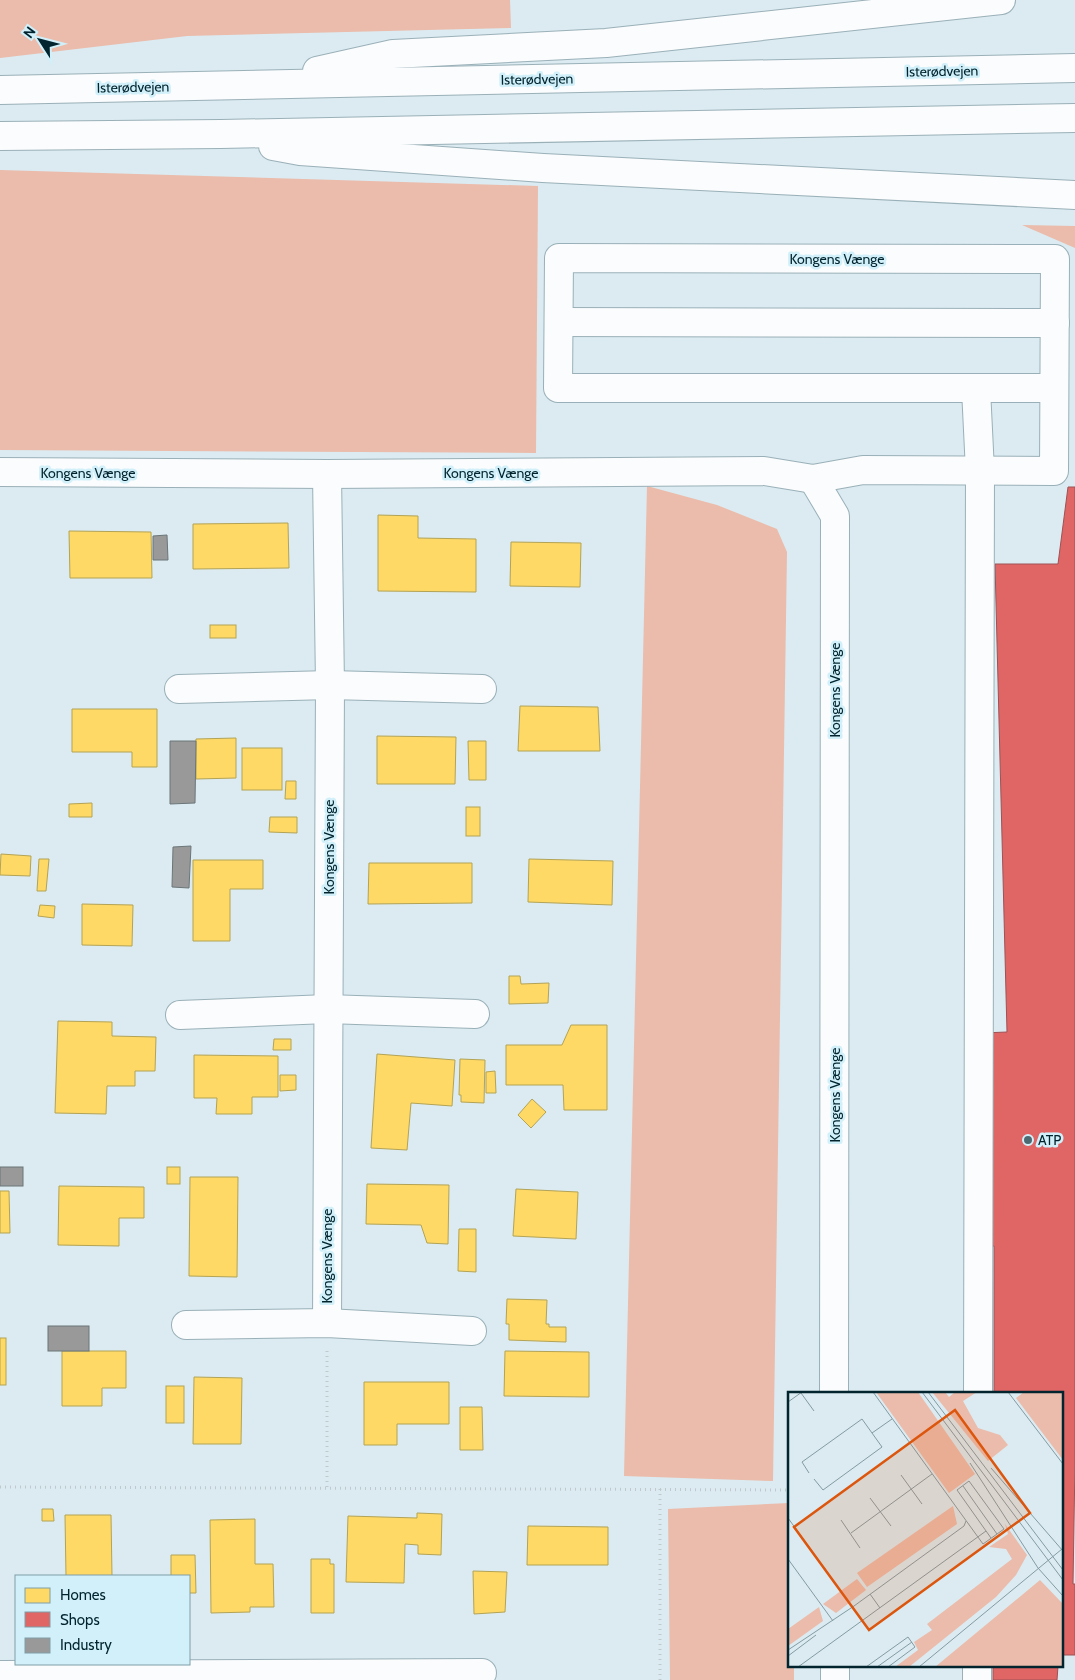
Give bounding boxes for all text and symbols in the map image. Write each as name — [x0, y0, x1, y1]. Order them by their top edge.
north arrow — [15, 15, 65, 65]
text: N — [19, 23, 40, 42]
street label: Isterødvejen — [906, 61, 979, 81]
street label: Isterødvejen — [501, 69, 574, 89]
street label: Isterødvejen — [97, 77, 170, 97]
street label: Kongens Vænge — [790, 250, 884, 268]
street label: Kongens Vænge — [41, 464, 135, 482]
street label: Kongens Vænge — [444, 464, 538, 482]
street label: Kongens Vænge — [826, 643, 844, 737]
street label: Kongens Vænge — [320, 800, 338, 894]
street label: Kongens Vænge — [826, 1048, 844, 1142]
place label: ATP — [1038, 1131, 1061, 1149]
marker: ATP — [1022, 1134, 1034, 1146]
street label: Kongens Vænge — [318, 1209, 336, 1303]
inset map — [788, 1392, 1062, 1668]
legend — [15, 1575, 190, 1665]
text: Homes — [60, 1586, 106, 1604]
text: Shops — [60, 1611, 100, 1629]
text: Industry — [60, 1636, 112, 1654]

